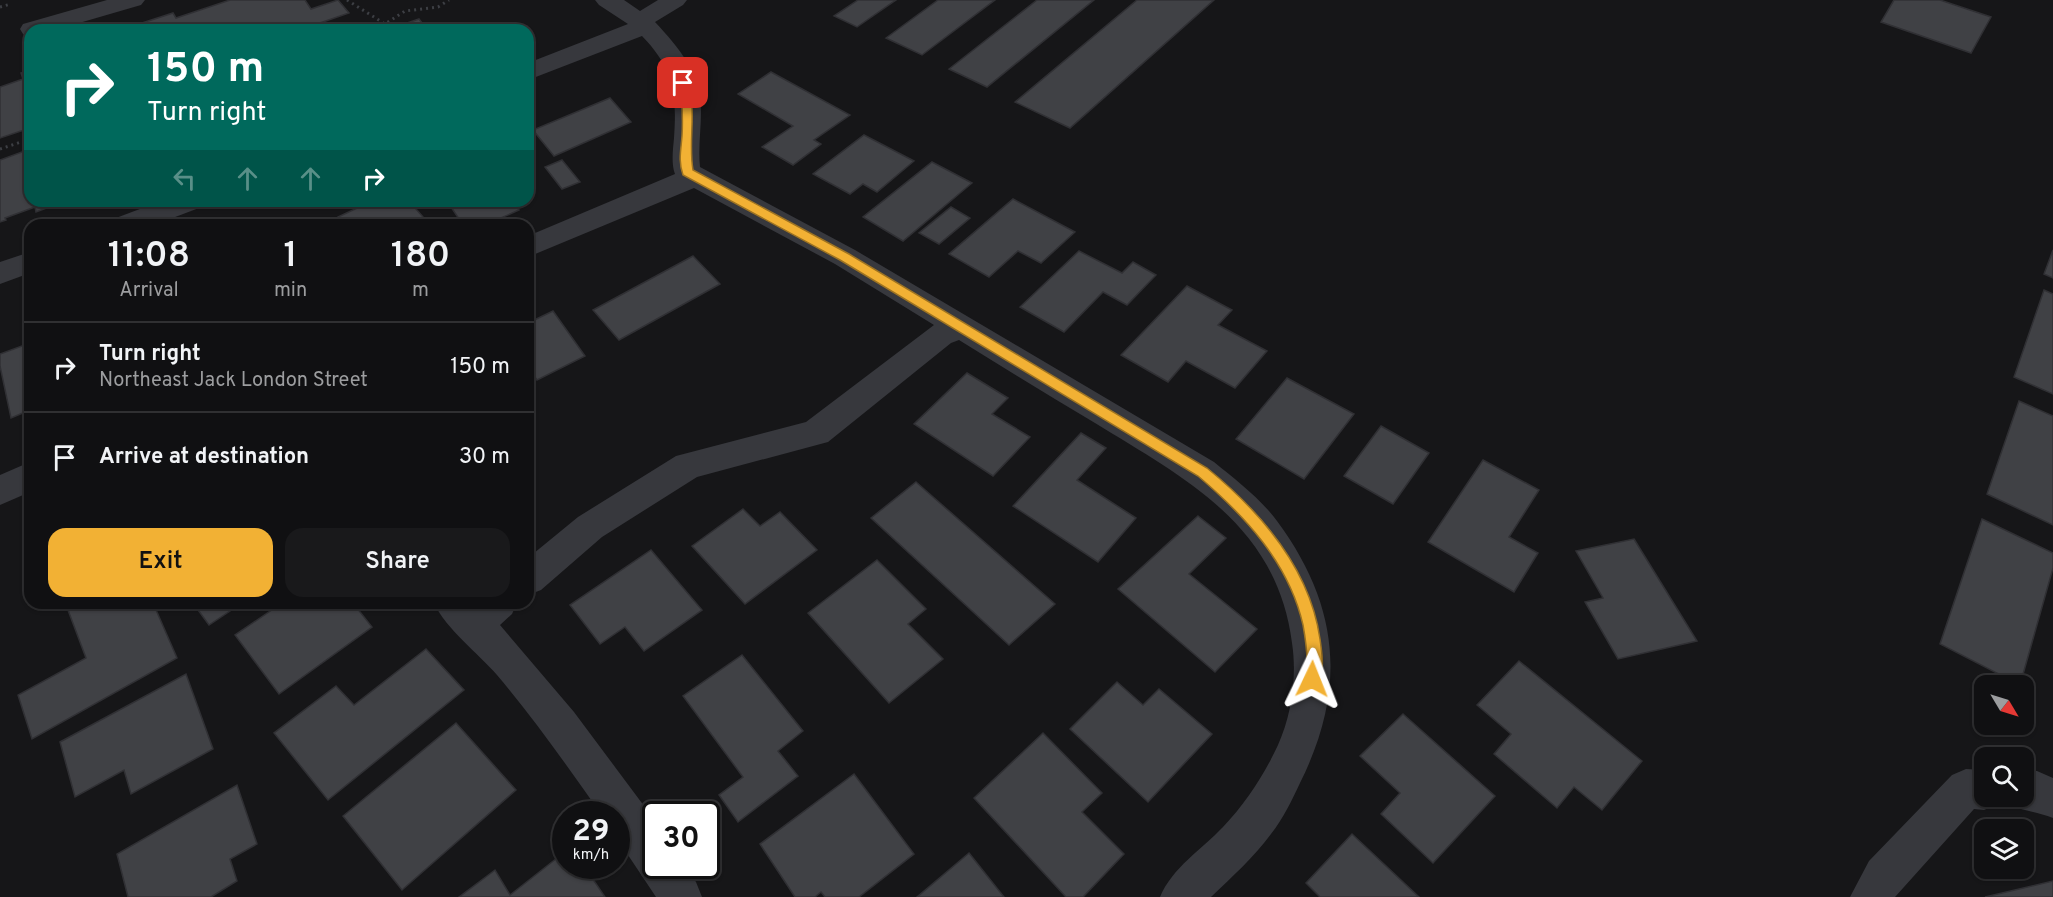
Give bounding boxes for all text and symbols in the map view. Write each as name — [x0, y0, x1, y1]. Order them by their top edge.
text: 150 m — [147, 44, 264, 97]
icon: right — [48, 48, 126, 126]
pin — [657, 57, 708, 108]
icon: arrive — [666, 66, 699, 99]
text: Turn right — [147, 96, 266, 130]
icon: left — [168, 162, 201, 195]
icon: ahead — [231, 162, 264, 195]
icon: ahead — [294, 162, 327, 195]
icon: right — [357, 162, 390, 195]
text: 11:08 — [108, 234, 190, 280]
text: 1 — [283, 234, 298, 280]
text: 180 — [391, 234, 450, 280]
text: Arrival — [119, 278, 179, 304]
text: min — [274, 278, 307, 304]
text: m — [412, 278, 429, 304]
text: Turn right — [99, 341, 201, 368]
icon: right — [48, 351, 81, 384]
text: 150 m — [450, 354, 510, 381]
text: Northeast Jack London Street — [99, 368, 368, 394]
icon: arrive — [48, 441, 81, 474]
text: Arrive at destination — [99, 444, 309, 471]
text: 30 m — [459, 444, 510, 471]
button: Exit — [48, 528, 273, 597]
button: Share — [285, 528, 510, 597]
position arrow — [1280, 647, 1344, 711]
north arrow — [1974, 675, 2034, 735]
map controls — [1974, 675, 2034, 879]
button: search — [1974, 747, 2034, 807]
speed limit sign: 30 — [642, 801, 720, 879]
text: 29 — [573, 814, 609, 851]
button: layers — [1974, 819, 2034, 879]
text: km/h — [573, 846, 609, 865]

